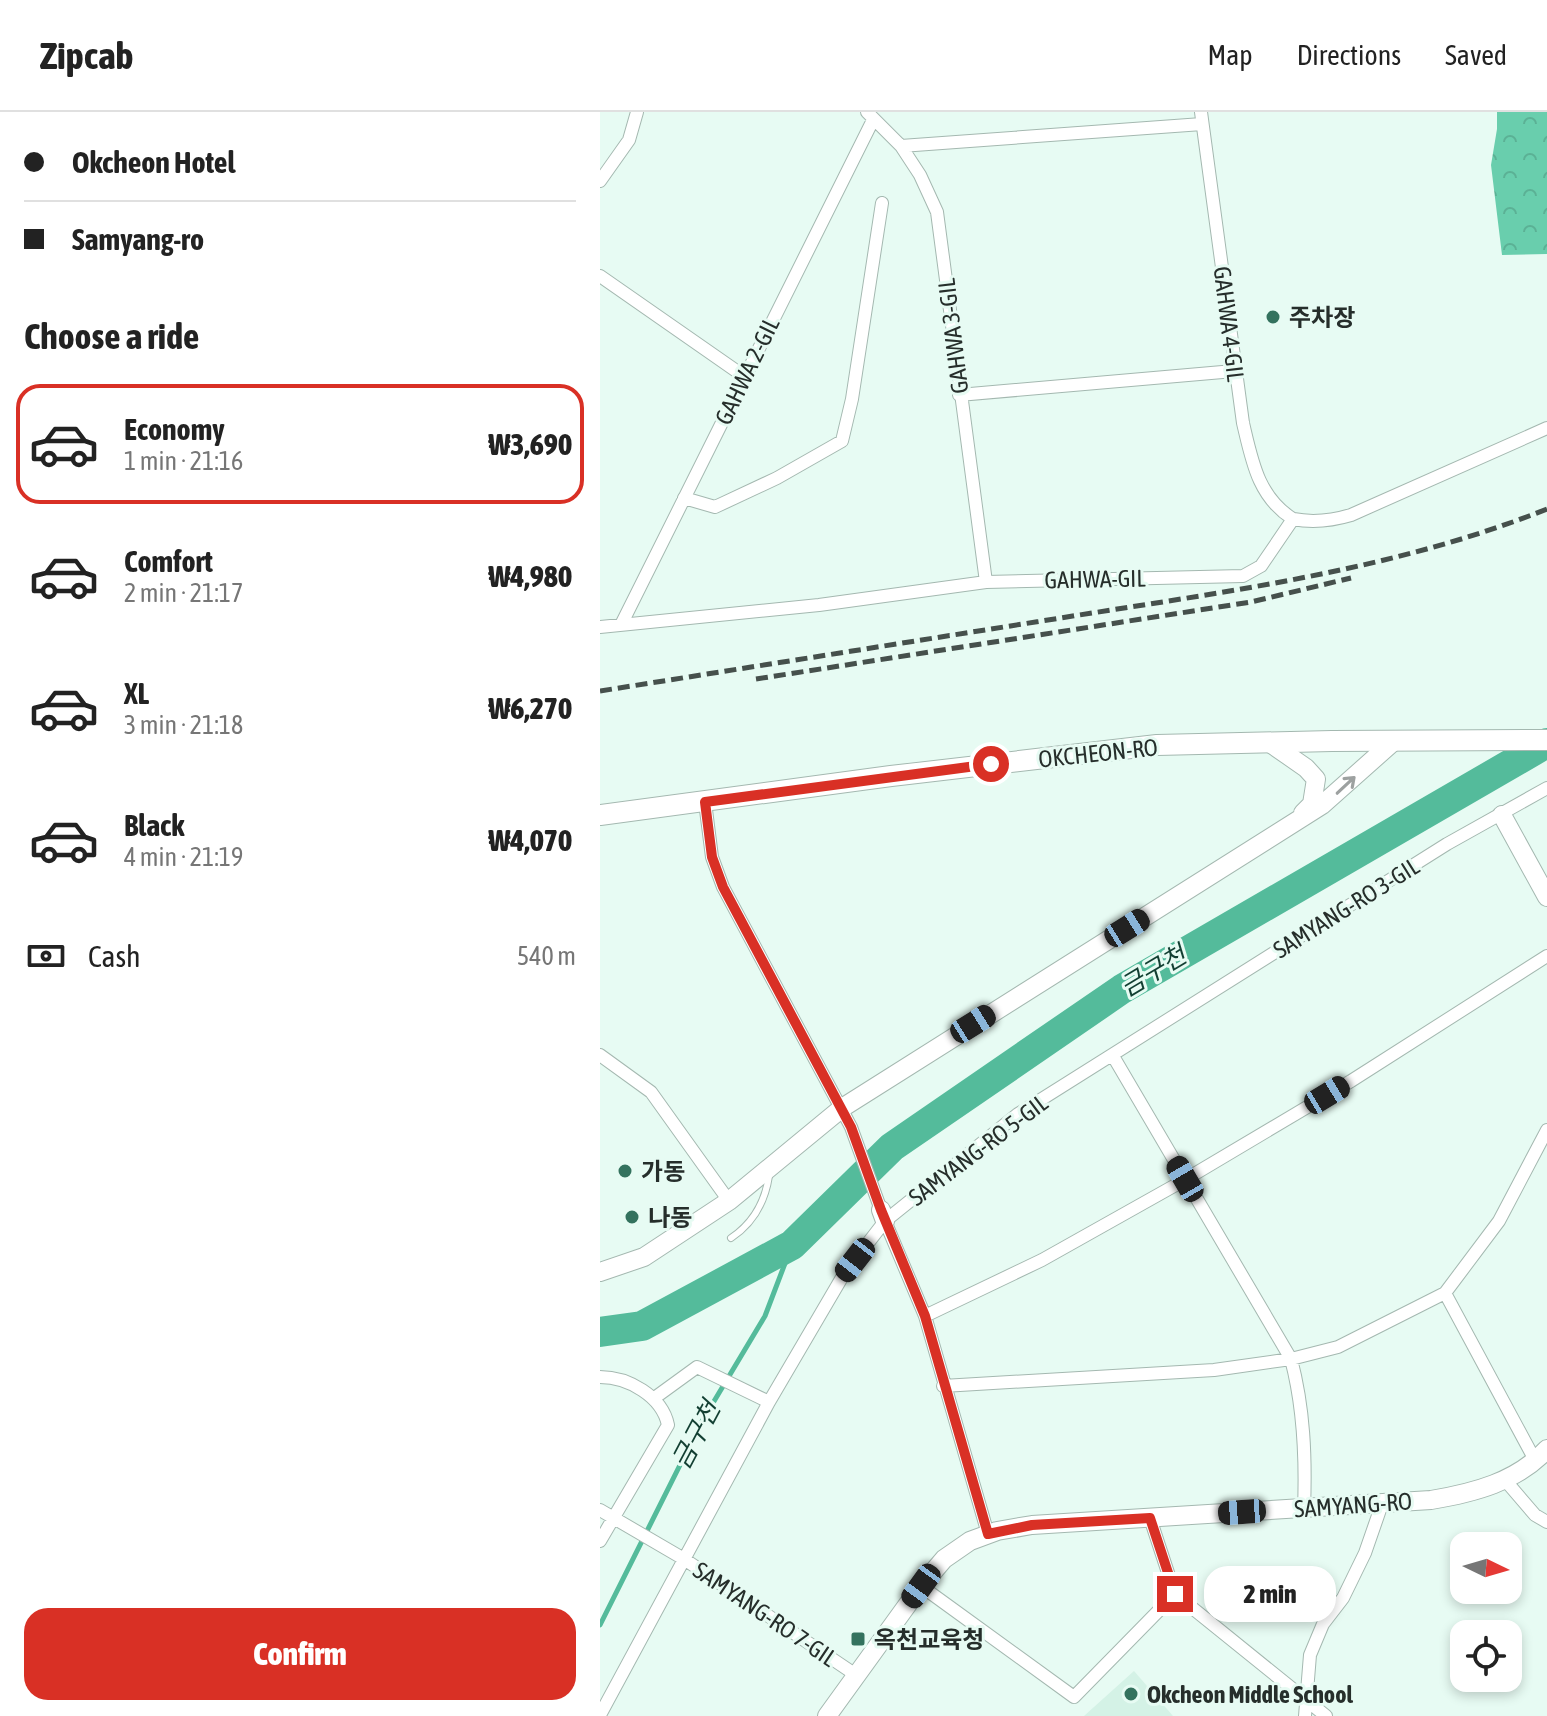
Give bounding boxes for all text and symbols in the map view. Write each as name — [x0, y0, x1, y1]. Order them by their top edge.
text: Zipcab — [40, 34, 134, 77]
text: Map — [1208, 39, 1253, 71]
text: Directions — [1297, 39, 1401, 71]
text: Saved — [1445, 39, 1507, 71]
text: Okcheon Hotel — [72, 145, 235, 179]
text: Samyang-ro — [72, 222, 204, 256]
street label: GAHWA 4-GIL — [1209, 265, 1250, 384]
street label: GAHWA 3-GIL — [932, 276, 973, 395]
place label: 주차장 — [1289, 304, 1355, 331]
marker: 주차장 — [1264, 308, 1282, 326]
street label: GAHWA 2-GIL — [709, 312, 785, 429]
text: Choose a ride — [24, 315, 199, 357]
icon: car — [28, 408, 100, 480]
text: Economy — [124, 412, 225, 446]
text: ₩3,690 — [489, 427, 572, 461]
text: 1 min · 21:16 — [124, 446, 243, 476]
icon: car — [28, 540, 100, 612]
text: Comfort — [124, 544, 213, 578]
text: ₩4,980 — [489, 559, 572, 593]
street label: GAHWA-GIL — [1044, 565, 1147, 593]
text: 2 min · 21:17 — [124, 578, 243, 608]
icon: car — [28, 672, 100, 744]
text: XL — [124, 676, 149, 710]
text: ₩6,270 — [489, 691, 572, 725]
text: 3 min · 21:18 — [124, 710, 243, 740]
street label: OKCHEON-RO — [1037, 733, 1159, 773]
route start — [973, 746, 1009, 782]
one-way arrow — [1335, 777, 1355, 795]
icon: car — [28, 804, 100, 876]
text: Black — [124, 808, 184, 842]
text: ₩4,070 — [489, 823, 572, 857]
text: 4 min · 21:19 — [124, 842, 243, 872]
street label: SAMYANG-RO 3-GIL — [1268, 852, 1424, 964]
car — [1100, 905, 1154, 951]
icon: cash — [24, 934, 68, 978]
water label: 금구천 — [1115, 938, 1194, 1002]
text: Cash — [88, 939, 141, 973]
text: 540 m — [517, 941, 576, 971]
car — [946, 1001, 1000, 1047]
car — [1300, 1072, 1354, 1118]
street label: SAMYANG-RO 5-GIL — [903, 1089, 1053, 1211]
car — [1163, 1152, 1207, 1206]
place label: 가동 — [641, 1158, 685, 1185]
marker: 가동 — [616, 1162, 634, 1180]
place label: 나동 — [648, 1204, 692, 1231]
marker: 나동 — [623, 1208, 641, 1226]
car — [831, 1234, 879, 1286]
water label: 금구천 — [666, 1394, 728, 1474]
street label: SAMYANG-RO — [1293, 1487, 1413, 1523]
car — [1217, 1498, 1267, 1526]
north arrow — [1450, 1532, 1522, 1604]
map controls — [1450, 1532, 1522, 1692]
street label: SAMYANG-RO 7-GIL — [688, 1556, 842, 1672]
car — [897, 1560, 945, 1612]
callout: 2 min — [1203, 1566, 1335, 1622]
route end — [1157, 1576, 1193, 1612]
text: 2 min — [1243, 1579, 1297, 1609]
button: Confirm — [24, 1608, 576, 1700]
button: locate — [1450, 1620, 1522, 1692]
place label: 옥천교육청 — [874, 1626, 984, 1653]
marker: 옥천교육청 — [849, 1630, 867, 1648]
place label: Okcheon Middle School — [1147, 1681, 1353, 1708]
marker: Okcheon Middle School — [1122, 1685, 1140, 1703]

